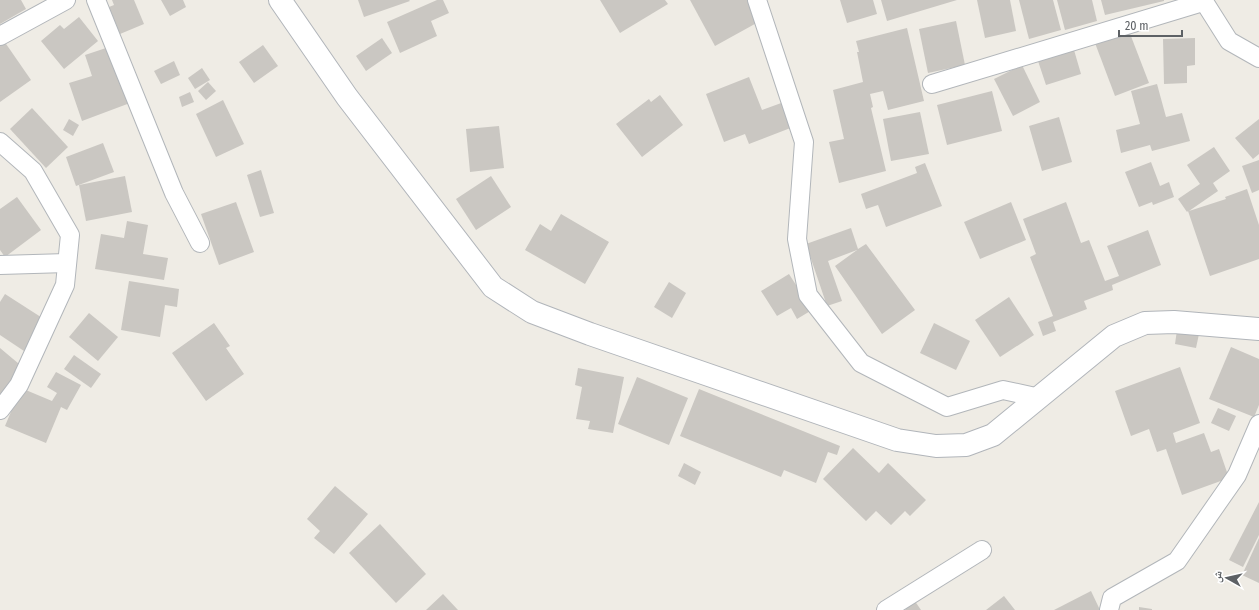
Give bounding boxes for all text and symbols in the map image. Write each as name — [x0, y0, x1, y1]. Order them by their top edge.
scale bar — [1119, 12, 1182, 38]
text: 20 m — [1125, 19, 1149, 33]
north arrow — [1207, 558, 1247, 598]
text: ش — [1210, 570, 1226, 584]

